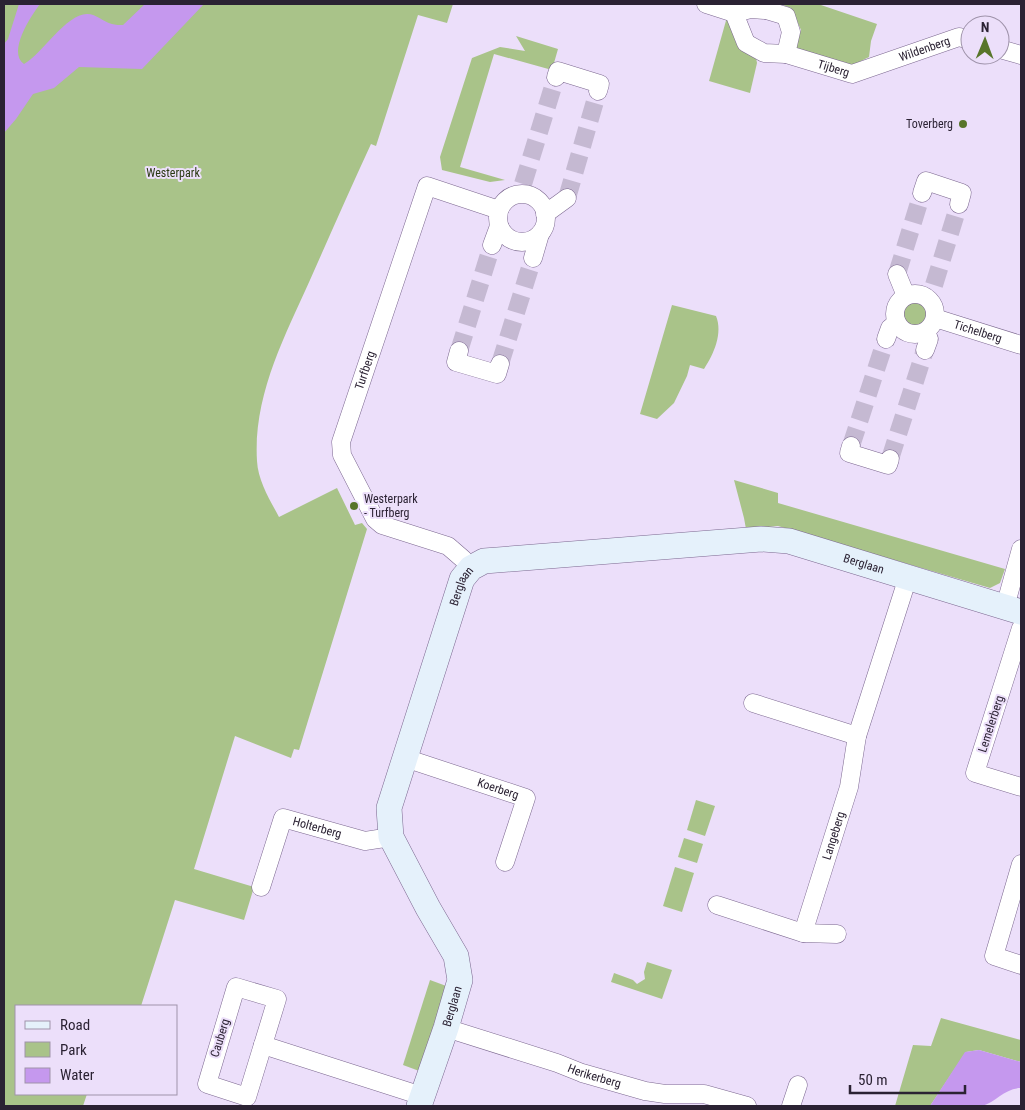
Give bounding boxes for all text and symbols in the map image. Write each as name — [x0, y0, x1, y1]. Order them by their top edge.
north arrow — [960, 15, 1010, 65]
text: N — [981, 19, 990, 35]
street label: Wildenberg — [897, 34, 952, 64]
street label: Tijberg — [816, 57, 851, 80]
place label: Toverberg — [906, 117, 953, 131]
marker: Toverberg — [957, 118, 969, 130]
park label: Westerpark — [146, 166, 200, 180]
street label: Tichelberg — [952, 317, 1004, 346]
street label: Turfberg — [352, 349, 378, 392]
place label: Westerpark - Turfberg — [364, 492, 418, 520]
marker: Westerpark - Turfberg — [348, 500, 360, 512]
street label: Berglaan — [842, 551, 886, 577]
street label: Berglaan — [447, 564, 476, 608]
street label: Lemelerberg — [975, 694, 1007, 754]
street label: Koerberg — [476, 775, 521, 802]
street label: Langeberg — [819, 810, 848, 862]
street label: Holterberg — [291, 814, 343, 841]
street label: Berglaan — [440, 984, 465, 1028]
legend — [15, 1005, 178, 1095]
text: Road — [60, 1016, 90, 1034]
street label: Cauberg — [208, 1017, 232, 1059]
text: Park — [60, 1041, 87, 1059]
street label: Herikerberg — [566, 1061, 623, 1091]
scale bar — [850, 1062, 965, 1094]
text: Water — [60, 1066, 95, 1084]
text: 50 m — [858, 1071, 888, 1089]

